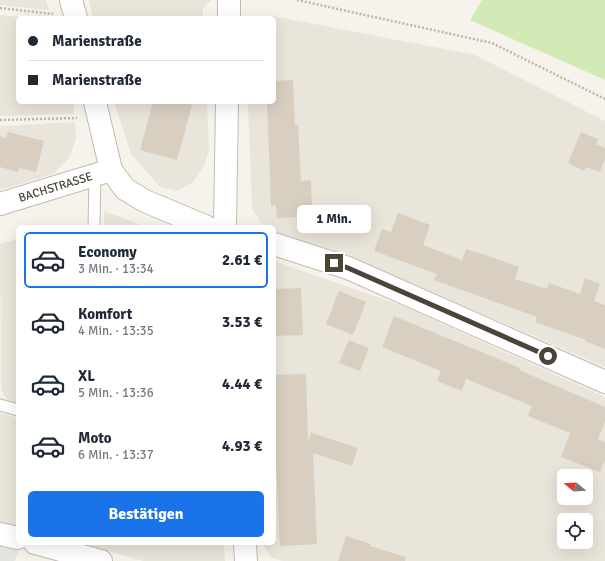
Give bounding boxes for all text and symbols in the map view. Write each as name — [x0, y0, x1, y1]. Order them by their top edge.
text: Marienstraße — [52, 32, 142, 50]
text: Marienstraße — [52, 71, 142, 89]
street label: BACHSTRASSE — [17, 169, 95, 205]
callout: 1 Min. — [297, 205, 371, 233]
text: 1 Min. — [316, 211, 352, 227]
icon: car — [30, 242, 66, 278]
text: Economy — [78, 243, 137, 261]
text: 2.61 € — [222, 251, 262, 269]
route end — [325, 254, 343, 272]
text: 3 Min. · 13:34 — [78, 261, 154, 277]
icon: car — [30, 304, 66, 340]
text: Komfort — [78, 305, 132, 323]
text: 3.53 € — [222, 313, 262, 331]
text: 4 Min. · 13:35 — [78, 323, 154, 339]
route start — [539, 347, 557, 365]
icon: car — [30, 366, 66, 402]
text: XL — [78, 367, 95, 385]
text: 4.44 € — [222, 375, 262, 393]
text: 5 Min. · 13:36 — [78, 385, 154, 401]
icon: car — [30, 428, 66, 464]
text: Moto — [78, 429, 112, 447]
text: 4.93 € — [222, 437, 262, 455]
text: 6 Min. · 13:37 — [78, 447, 154, 463]
north arrow — [557, 469, 593, 505]
map controls — [557, 469, 593, 549]
button: Bestätigen — [28, 491, 264, 537]
button: locate — [557, 513, 593, 549]

